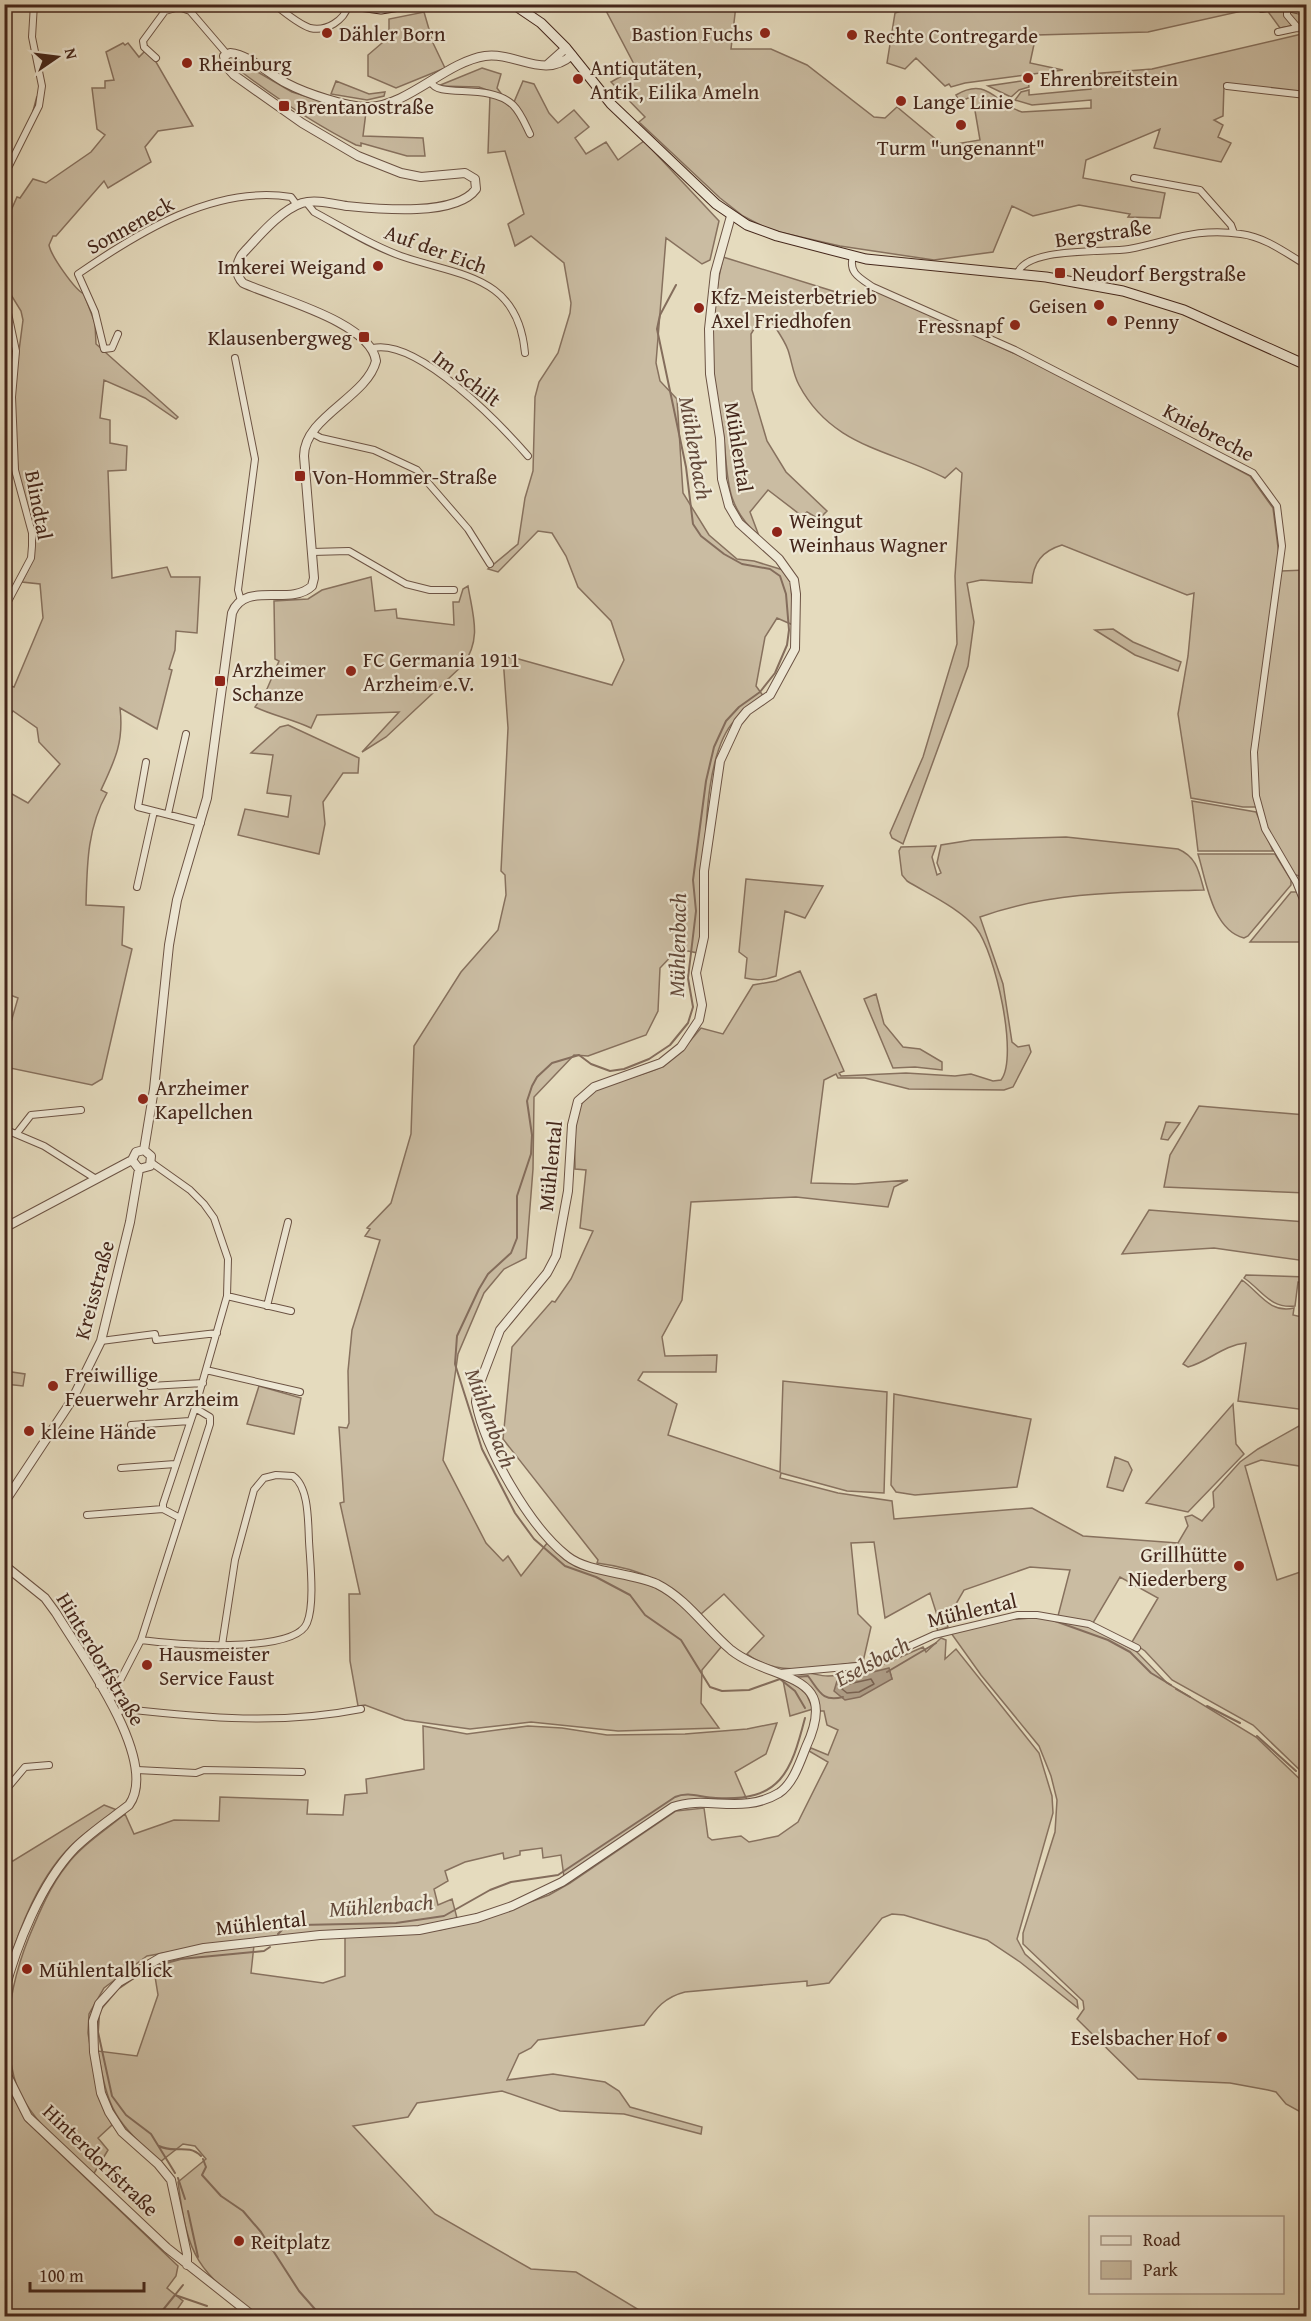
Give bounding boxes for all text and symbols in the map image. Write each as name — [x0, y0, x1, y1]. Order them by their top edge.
place label: Dähler Born — [339, 18, 446, 49]
place label: Bastion Fuchs — [632, 18, 753, 49]
place label: Rechte Contregarde — [864, 20, 1038, 51]
marker: Dähler Born — [320, 26, 334, 40]
marker: Bastion Fuchs — [758, 26, 772, 40]
north arrow — [27, 27, 87, 87]
marker: Rechte Contregarde — [845, 28, 859, 42]
text: N — [59, 45, 85, 62]
place label: Rheinburg — [199, 48, 292, 79]
place label: Antiqutäten, Antik, Eilika Ameln — [590, 52, 759, 107]
marker: Rheinburg — [180, 56, 194, 70]
place label: Ehrenbreitstein — [1040, 63, 1178, 94]
marker: Ehrenbreitstein — [1021, 71, 1035, 85]
marker: Antiqutäten, Antik, Eilika Ameln — [571, 72, 585, 86]
place label: Lange Linie — [913, 86, 1014, 117]
place label: Brentanostraße — [296, 91, 434, 122]
marker: Lange Linie — [894, 94, 908, 108]
marker: Brentanostraße — [277, 99, 291, 113]
marker: Turm "ungenannt" — [954, 118, 968, 132]
place label: Turm "ungenannt" — [877, 132, 1045, 163]
street label: Sonneneck — [81, 188, 180, 262]
street label: Bergstraße — [1053, 211, 1153, 255]
street label: Auf der Eich — [380, 216, 492, 282]
place label: Imkerei Weigand — [217, 251, 367, 282]
place label: Neudorf Bergstraße — [1072, 258, 1246, 289]
marker: Imkerei Weigand — [371, 259, 385, 273]
marker: Neudorf Bergstraße — [1053, 266, 1067, 280]
place label: Kfz-Meisterbetrieb Axel Friedhofen — [711, 281, 877, 336]
place label: Geisen — [1029, 290, 1087, 321]
marker: Geisen — [1092, 298, 1106, 312]
marker: Kfz-Meisterbetrieb Axel Friedhofen — [692, 301, 706, 315]
place label: Penny — [1124, 306, 1180, 337]
place label: Fressnapf — [918, 310, 1005, 341]
marker: Penny — [1105, 314, 1119, 328]
marker: Fressnapf — [1008, 318, 1022, 332]
place label: Klausenbergweg — [208, 322, 353, 353]
marker: Klausenbergweg — [357, 330, 371, 344]
street label: Im Schilt — [426, 342, 508, 414]
water label: Mühlenbach — [671, 394, 721, 502]
street label: Kniebreche — [1158, 395, 1260, 469]
street label: Mühlental — [717, 400, 761, 495]
place label: Von-Hommer-Straße — [312, 461, 497, 492]
street label: Blindtal — [17, 468, 61, 542]
marker: Von-Hommer-Straße — [293, 469, 307, 483]
place label: Weingut Weinhaus Wagner — [789, 505, 948, 560]
marker: Weingut Weinhaus Wagner — [770, 525, 784, 539]
place label: FC Germania 1911 Arzheim e.V. — [363, 644, 520, 699]
place label: Arzheimer Schanze — [232, 654, 326, 709]
marker: FC Germania 1911 Arzheim e.V. — [344, 664, 358, 678]
marker: Arzheimer Schanze — [213, 674, 227, 688]
water label: Mühlenbach — [660, 892, 694, 998]
place label: Arzheimer Kapellchen — [155, 1072, 253, 1127]
marker: Arzheimer Kapellchen — [136, 1092, 150, 1106]
street label: Mühlental — [530, 1119, 570, 1213]
street label: Kreisstraße — [66, 1237, 122, 1343]
place label: Freiwillige Feuerwehr Arzheim — [65, 1359, 239, 1414]
water label: Mühlenbach — [457, 1363, 525, 1473]
marker: Freiwillige Feuerwehr Arzheim — [46, 1379, 60, 1393]
place label: kleine Hände — [41, 1416, 156, 1447]
marker: kleine Hände — [22, 1424, 36, 1438]
place label: Grillhütte Niederberg — [1128, 1539, 1228, 1594]
marker: Grillhütte Niederberg — [1232, 1559, 1246, 1573]
street label: Mühlental — [924, 1585, 1020, 1635]
street label: Hinterdorfstraße — [49, 1586, 153, 1732]
water label: Eselsbach — [828, 1628, 915, 1695]
place label: Hausmeister Service Faust — [159, 1638, 275, 1693]
marker: Hausmeister Service Faust — [140, 1658, 154, 1672]
water label: Mühlenbach — [328, 1885, 434, 1925]
street label: Mühlental — [214, 1903, 308, 1943]
place label: Mühlentalblick — [39, 1954, 173, 1985]
marker: Mühlentalblick — [20, 1962, 34, 1976]
place label: Eselsbacher Hof — [1071, 2022, 1212, 2053]
marker: Eselsbacher Hof — [1215, 2030, 1229, 2044]
street label: Hinterdorfstraße — [36, 2096, 166, 2224]
legend — [1089, 2216, 1284, 2294]
place label: Reitplatz — [251, 2226, 330, 2257]
text: Road — [1143, 2226, 1181, 2253]
marker: Reitplatz — [232, 2234, 246, 2248]
scale bar — [30, 2255, 144, 2293]
text: Park — [1143, 2256, 1179, 2283]
text: 100 m — [39, 2262, 84, 2289]

